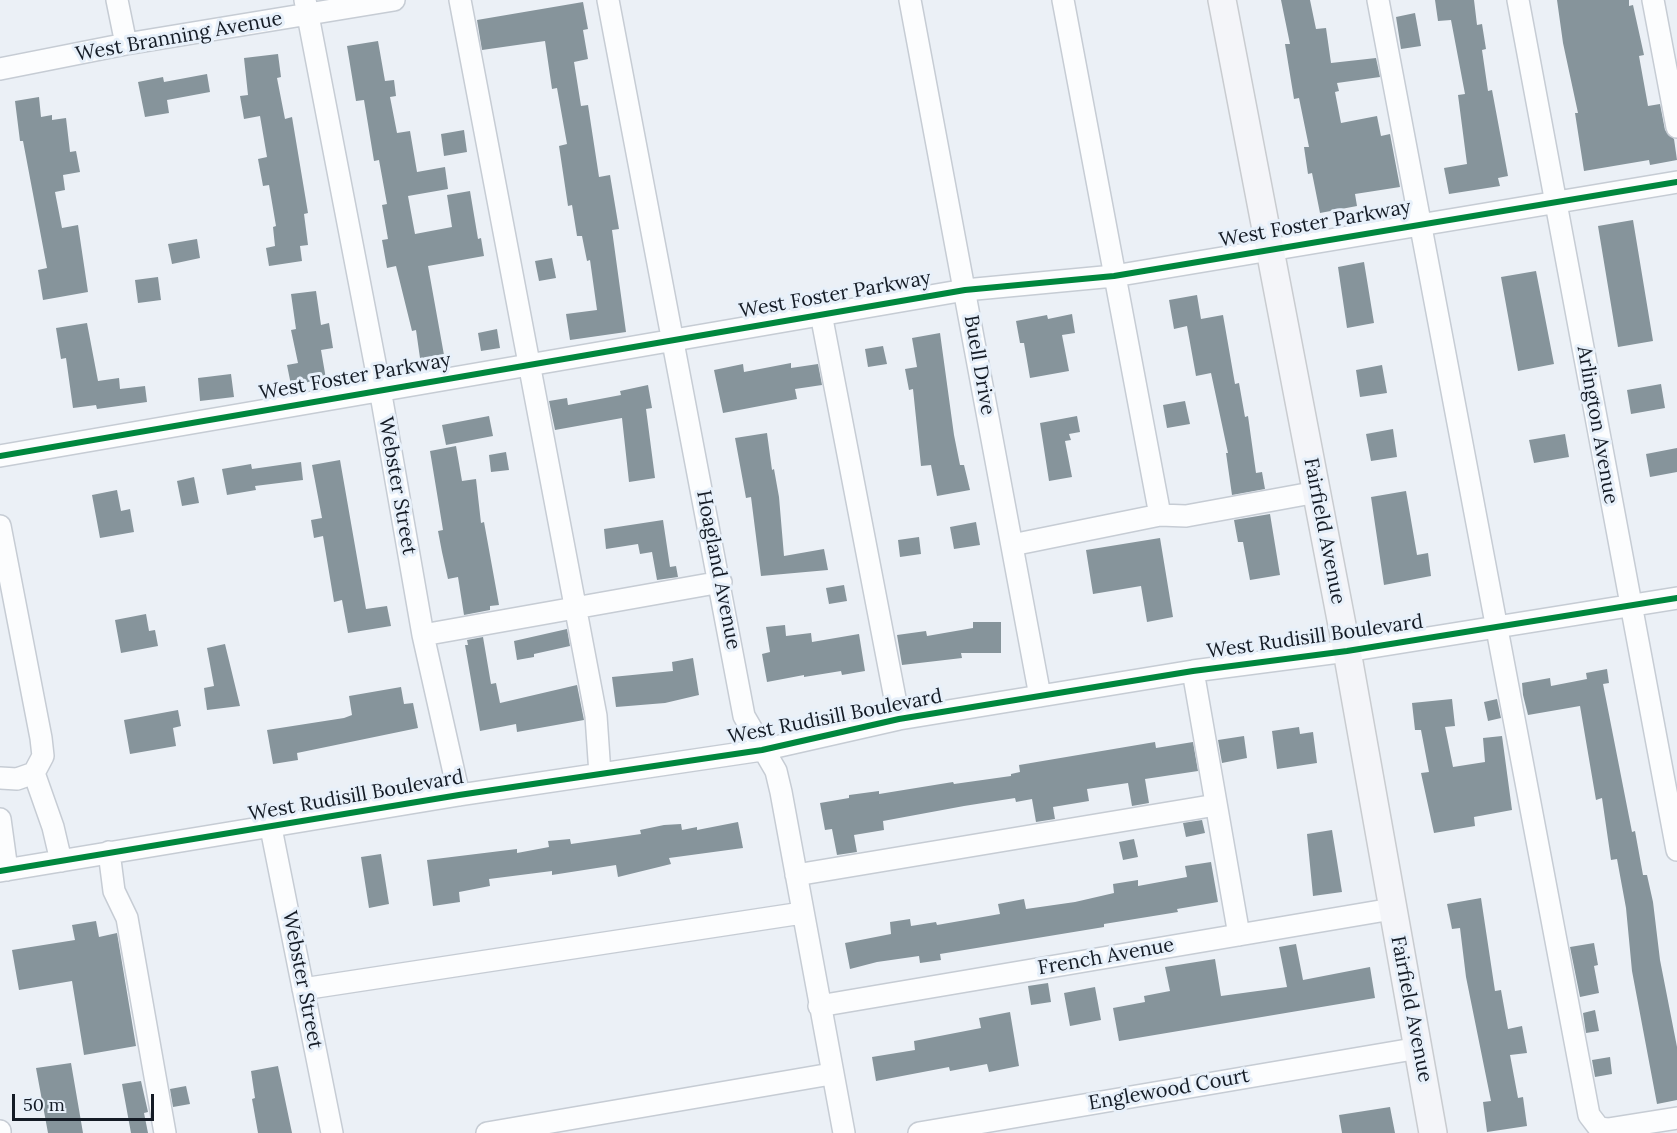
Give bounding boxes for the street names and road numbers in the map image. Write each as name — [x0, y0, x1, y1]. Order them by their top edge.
street label: West Branning Avenue — [74, 7, 284, 67]
street label: West Foster Parkway — [1217, 195, 1413, 253]
street label: West Foster Parkway — [737, 266, 933, 324]
street label: Buell Drive — [958, 313, 1000, 417]
street label: Arlington Avenue — [1571, 344, 1623, 506]
street label: West Foster Parkway — [257, 348, 453, 406]
street label: Webster Street — [373, 415, 421, 557]
street label: Fairfield Avenue — [1298, 456, 1350, 606]
street label: Hoagland Avenue — [691, 488, 745, 652]
street label: West Rudisill Boulevard — [1205, 610, 1425, 664]
street label: West Rudisill Boulevard — [726, 684, 944, 750]
street label: West Rudisill Boulevard — [246, 765, 466, 827]
street label: Webster Street — [277, 909, 327, 1051]
street label: French Avenue — [1036, 933, 1176, 981]
street label: Fairfield Avenue — [1385, 934, 1437, 1084]
street label: Englewood Court — [1087, 1064, 1251, 1116]

